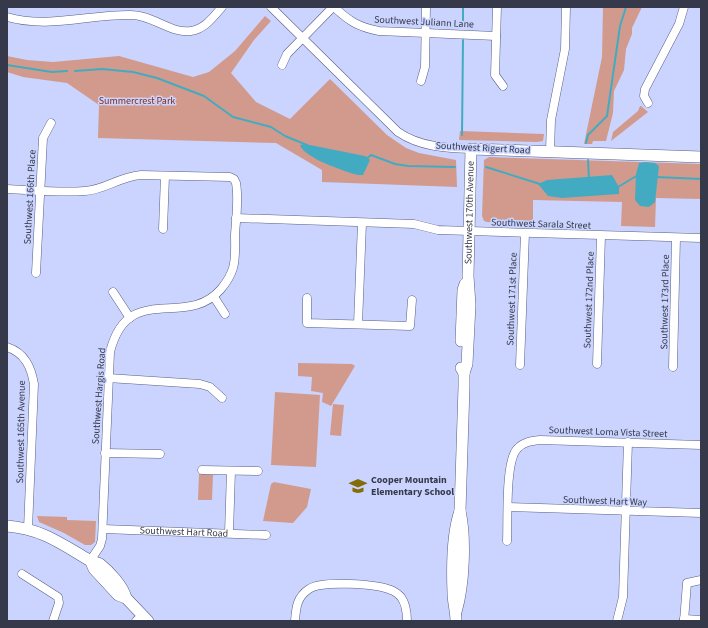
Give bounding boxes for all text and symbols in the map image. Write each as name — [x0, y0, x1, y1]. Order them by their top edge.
street label: Southwest Juliann Lane — [374, 12, 474, 32]
park label: Summercrest Park — [99, 94, 175, 108]
street label: Southwest Rigert Road — [435, 139, 531, 157]
street label: Southwest 166th Place — [21, 149, 39, 245]
street label: Southwest 170th Avenue — [461, 161, 478, 264]
street label: Southwest Sarala Street — [491, 215, 592, 233]
street label: Southwest 172nd Place — [580, 251, 598, 349]
street label: Southwest 171st Place — [503, 252, 521, 346]
street label: Southwest 173rd Place — [657, 254, 673, 350]
street label: Southwest Hargis Road — [89, 347, 109, 445]
street label: Southwest 165th Avenue — [13, 380, 29, 484]
street label: Southwest Loma Vista Street — [548, 423, 668, 441]
place label: Cooper Mountain Elementary School — [371, 473, 454, 499]
school or university icon: Cooper Mountain Elementary School — [348, 476, 368, 496]
street label: Southwest Hart Way — [563, 493, 648, 509]
street label: Southwest Hart Road — [139, 523, 228, 541]

